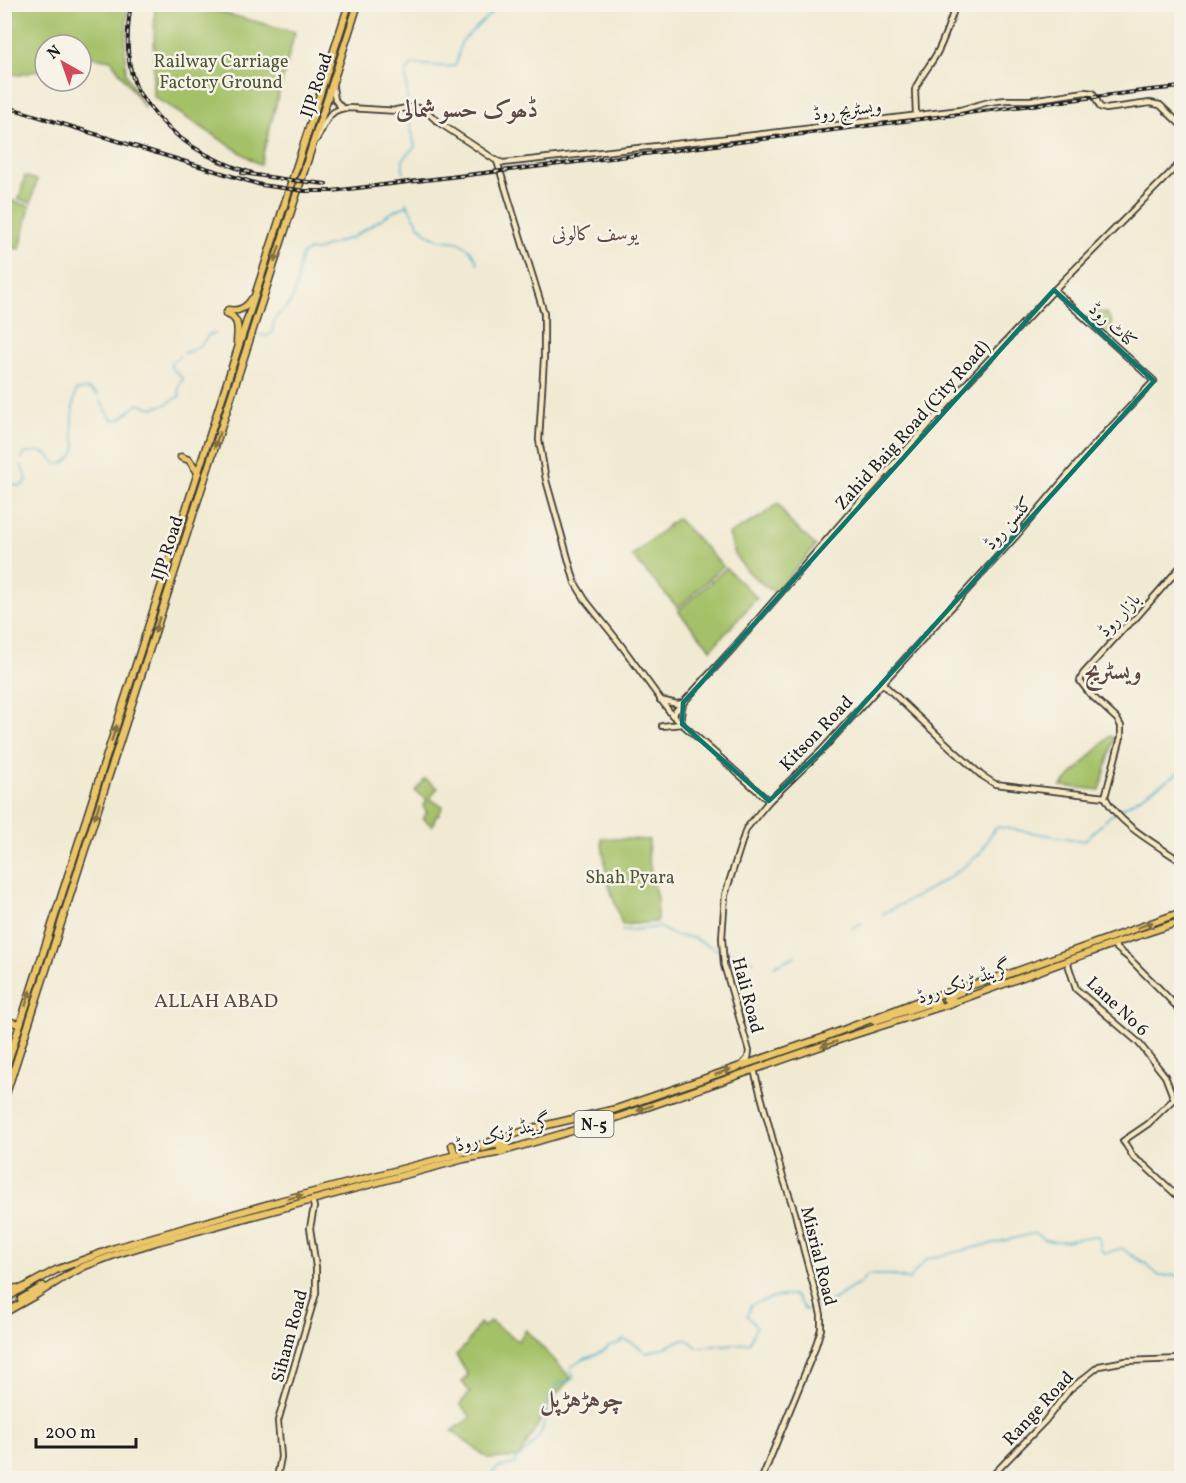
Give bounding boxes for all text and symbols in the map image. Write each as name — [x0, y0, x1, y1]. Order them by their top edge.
north arrow — [33, 33, 93, 93]
text: N — [43, 41, 66, 65]
park label: Railway Carriage Factory Ground — [153, 50, 289, 96]
street label: IJP Road — [295, 50, 340, 121]
district label: ڈھوک حسو شمالی — [395, 94, 538, 128]
street label: ویسٹریج روڈ — [811, 95, 883, 130]
district label: یوسف کالونی — [552, 221, 640, 249]
one-way arrow — [272, 245, 281, 263]
street label: کناٹ روڈ — [1082, 298, 1142, 355]
street label: Zahid Baig Road (City Road) — [830, 336, 996, 516]
one-way arrow — [212, 431, 221, 449]
street label: کٹسن روڈ — [979, 492, 1039, 556]
street label: IJP Road — [146, 513, 191, 584]
street label: بازار روڈ — [1093, 589, 1147, 644]
one-way arrow — [152, 616, 161, 634]
district label: ویسٹریج — [1084, 656, 1142, 691]
street label: Kitson Road — [775, 691, 859, 777]
one-way arrow — [110, 724, 119, 742]
one-way arrow — [92, 802, 102, 820]
park label: Shah Pyara — [585, 866, 675, 891]
one-way arrow — [1136, 919, 1154, 929]
street label: Hali Road — [724, 955, 769, 1036]
street label: گرینڈ ٹرنک روڈ — [914, 955, 1015, 1011]
street label: Lane No 6 — [1080, 972, 1154, 1043]
district label: ALLAH ABAD — [154, 988, 278, 1016]
one-way arrow — [24, 989, 33, 1007]
one-way arrow — [820, 1039, 838, 1049]
one-way arrow — [714, 1066, 732, 1076]
one-way arrow — [636, 1103, 654, 1113]
street label: گرینڈ ٹرنک روڈ — [453, 1109, 554, 1159]
road number: N-5 — [574, 1111, 614, 1137]
one-way arrow — [286, 1191, 304, 1201]
street label: Misrial Road — [793, 1204, 842, 1309]
street label: Siham Road — [266, 1287, 315, 1386]
street label: Range Road — [998, 1366, 1080, 1452]
district label: چوہڑہڑپل — [540, 1384, 624, 1418]
scale bar — [36, 1411, 136, 1449]
text: 200 m — [45, 1421, 96, 1446]

